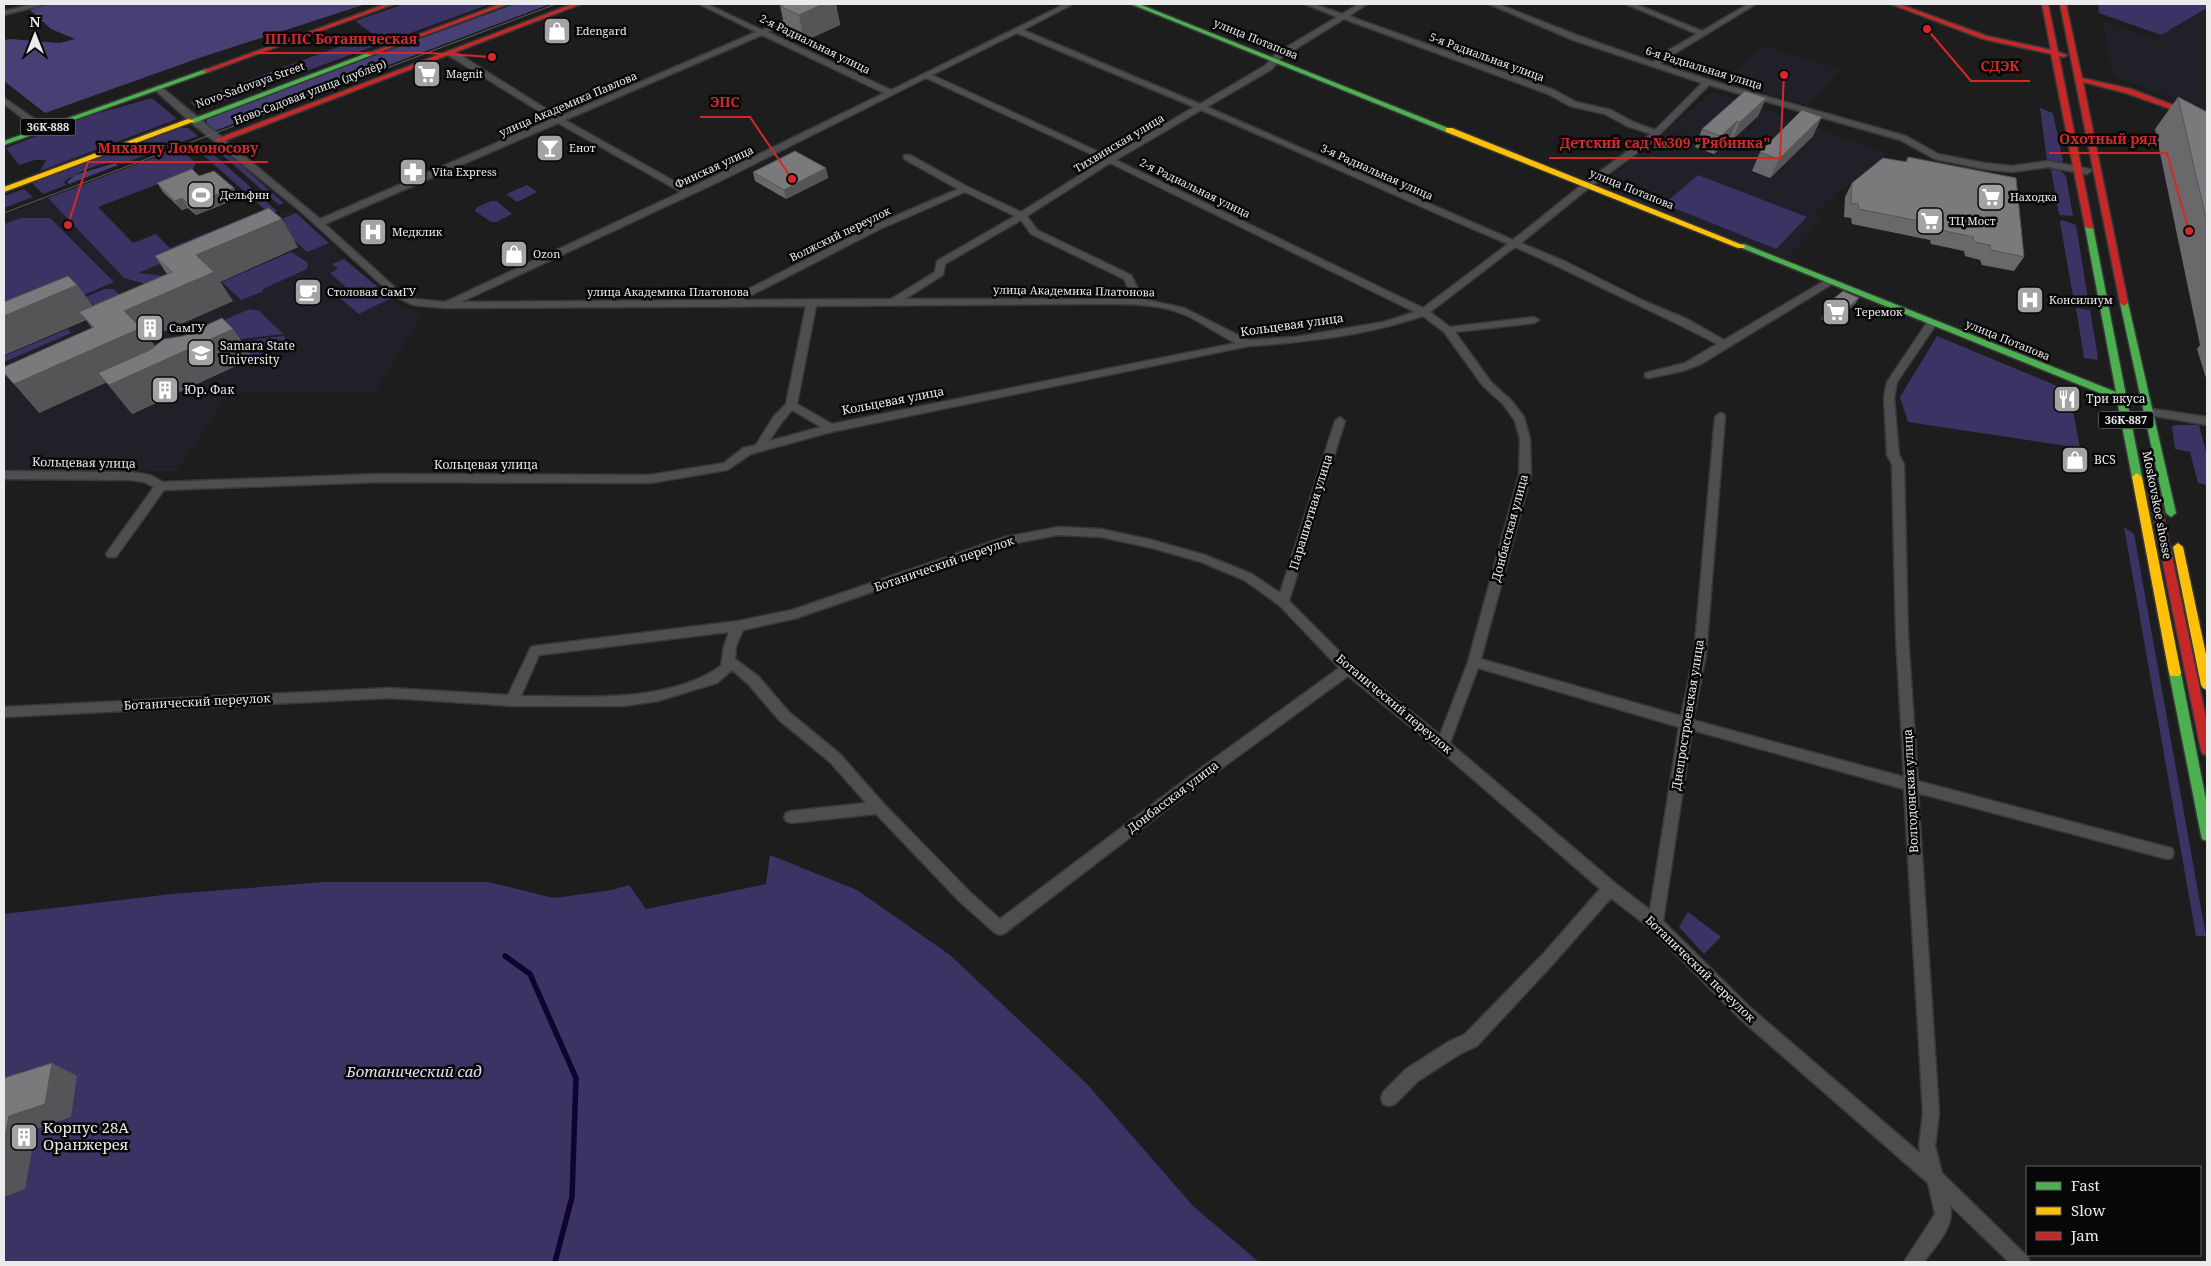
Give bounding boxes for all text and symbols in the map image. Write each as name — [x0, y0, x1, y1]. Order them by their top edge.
north arrow — [10, 10, 60, 60]
street label: 2-я Радиальная улица — [757, 10, 873, 77]
text: N — [29, 12, 41, 31]
street label: улица Потапова — [1212, 15, 1301, 62]
shop icon: Edengard — [542, 16, 572, 46]
place label: Edengard — [576, 23, 627, 38]
callout: ПП ПС Ботаническая — [255, 24, 428, 53]
text: ПП ПС Ботаническая — [265, 29, 418, 48]
street label: 5-я Радиальная улица — [1427, 29, 1547, 84]
street label: 6-я Радиальная улица — [1644, 43, 1764, 92]
callout: СДЭК — [1971, 52, 2030, 81]
street label: Ново-Садовая улица (дублёр) — [231, 55, 388, 128]
text: СДЭК — [1980, 56, 2020, 75]
street label: Novo-Sadovaya Street — [193, 58, 306, 111]
supermarket icon: Magnit — [412, 59, 442, 89]
place label: Magnit — [446, 66, 483, 81]
street label: улица Академика Павлова — [496, 68, 639, 139]
callout: ЭПС — [700, 88, 750, 117]
text: ЭПС — [710, 92, 740, 111]
street label: Тихвинская улица — [1071, 110, 1167, 175]
road number: 36К-888 — [20, 118, 76, 136]
callout: Охотный ряд — [2049, 124, 2167, 153]
callout: Детский сад №309 "Рябинка" — [1549, 129, 1780, 158]
text: Охотный ряд — [2059, 129, 2157, 148]
callout: Михаилу Ломоносову — [88, 133, 268, 162]
bar icon: Енот — [535, 133, 565, 163]
text: Детский сад №309 "Рябинка" — [1560, 133, 1770, 152]
text: Михаилу Ломоносову — [98, 138, 259, 157]
place label: Енот — [569, 140, 596, 155]
street label: 3-я Радиальная улица — [1319, 140, 1436, 203]
street label: Финская улица — [672, 142, 756, 191]
street label: 2-я Радиальная улица — [1137, 154, 1253, 221]
pharmacy icon: Vita Express — [398, 157, 428, 187]
place label: Vita Express — [432, 164, 497, 179]
street label: улица Потапова — [1588, 165, 1677, 212]
sports icon: Дельфин — [186, 180, 216, 210]
supermarket icon: Находка — [1976, 182, 2006, 212]
place label: Дельфин — [220, 187, 269, 202]
place label: Находка — [2010, 189, 2057, 204]
street label: Волжский переулок — [787, 202, 893, 265]
supermarket icon: ТЦ Мост — [1915, 206, 1945, 236]
place label: ТЦ Мост — [1949, 213, 1996, 228]
hospital icon: Медклик — [358, 217, 388, 247]
place label: Медклик — [392, 224, 443, 239]
shop icon: Ozon — [499, 239, 529, 269]
place label: Ozon — [533, 246, 560, 261]
cafe icon: Столовая СамГУ — [293, 277, 323, 307]
street label: улица Академика Платонова — [993, 282, 1155, 299]
place label: Столовая СамГУ — [327, 284, 417, 299]
street label: улица Академика Платонова — [587, 284, 749, 299]
hospital icon: Консилиум — [2015, 285, 2045, 315]
place label: Консилиум — [2049, 292, 2113, 307]
supermarket icon: Теремок — [1821, 297, 1851, 327]
place label: Теремок — [1855, 304, 1903, 319]
street label: Кольцевая улица — [1239, 309, 1345, 340]
building icon: СамГУ — [135, 313, 165, 343]
street label: улица Потапова — [1964, 316, 2053, 363]
place label: СамГУ — [169, 320, 205, 335]
place label: Samara State University — [220, 337, 295, 368]
school or university icon: Samara State University — [186, 338, 216, 368]
building icon: Юр. Фак — [150, 375, 180, 405]
place label: Юр. Фак — [184, 381, 235, 398]
street label: Кольцевая улица — [840, 382, 946, 419]
restaurant icon: Три вкуса — [2052, 384, 2082, 414]
place label: Три вкуса — [2086, 390, 2146, 407]
road number: 36К-887 — [2098, 412, 2154, 428]
shop icon: BCS — [2060, 445, 2090, 475]
street label: Moskovskoe shosse — [2139, 449, 2176, 561]
place label: BCS — [2094, 451, 2116, 468]
street label: Парашютная улица — [1285, 452, 1336, 572]
street label: Кольцевая улица — [32, 453, 136, 472]
street label: Кольцевая улица — [434, 456, 538, 473]
street label: Донбасская улица — [1487, 472, 1532, 583]
street label: Ботанический переулок — [872, 531, 1017, 595]
street label: Днепростроевская улица — [1667, 638, 1708, 792]
street label: Ботанический переулок — [1333, 650, 1457, 758]
street label: Ботанический переулок — [123, 689, 272, 714]
street label: Волгодонская улица — [1899, 728, 1922, 853]
street label: Донбасская улица — [1123, 756, 1222, 837]
street label: Ботанический переулок — [1642, 912, 1760, 1026]
park label: Ботанический сад — [345, 1061, 482, 1081]
place label: Корпус 28А Оранжерея — [43, 1117, 129, 1154]
building icon: Корпус 28А Оранжерея — [9, 1122, 39, 1152]
legend — [2026, 1166, 2201, 1256]
text: Fast — [2071, 1175, 2100, 1195]
text: Slow — [2071, 1200, 2105, 1220]
text: Jam — [2070, 1225, 2099, 1245]

